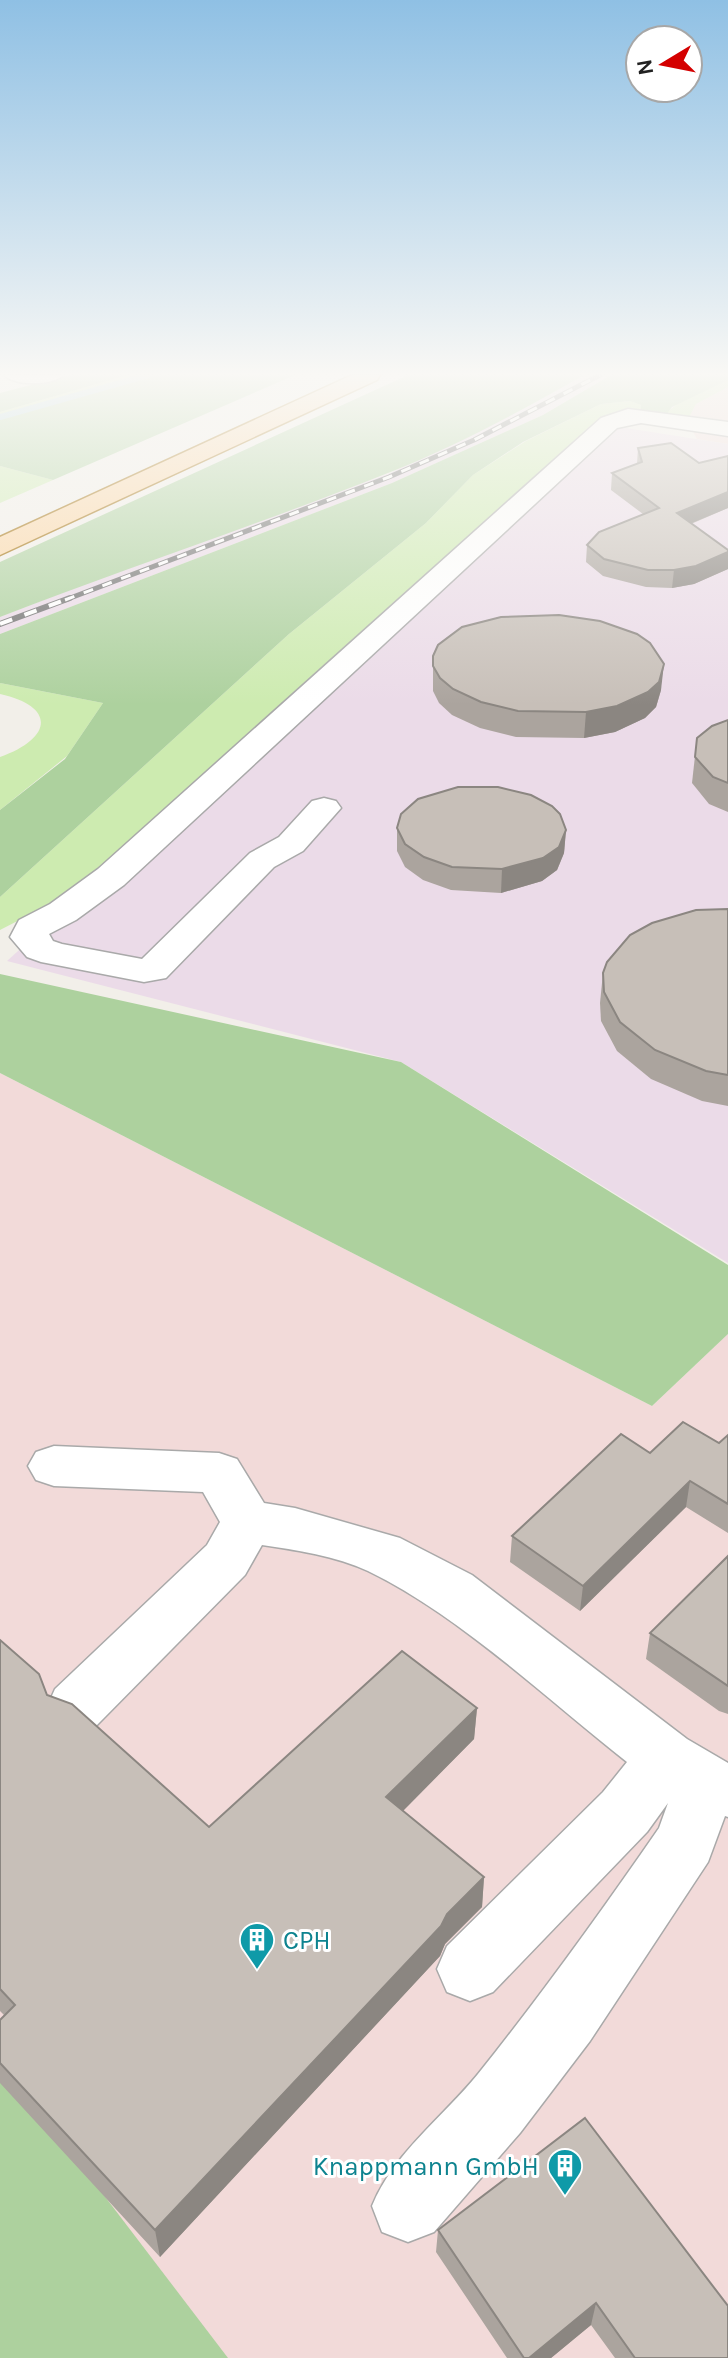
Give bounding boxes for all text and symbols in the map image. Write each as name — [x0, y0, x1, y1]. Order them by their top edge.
north arrow — [624, 24, 704, 104]
text: N — [631, 57, 659, 77]
building icon: CPH — [238, 1921, 276, 1971]
place label: CPH — [283, 1925, 331, 1956]
building icon: Knappmann GmbH — [546, 2147, 584, 2197]
place label: Knappmann GmbH — [313, 2151, 539, 2182]

